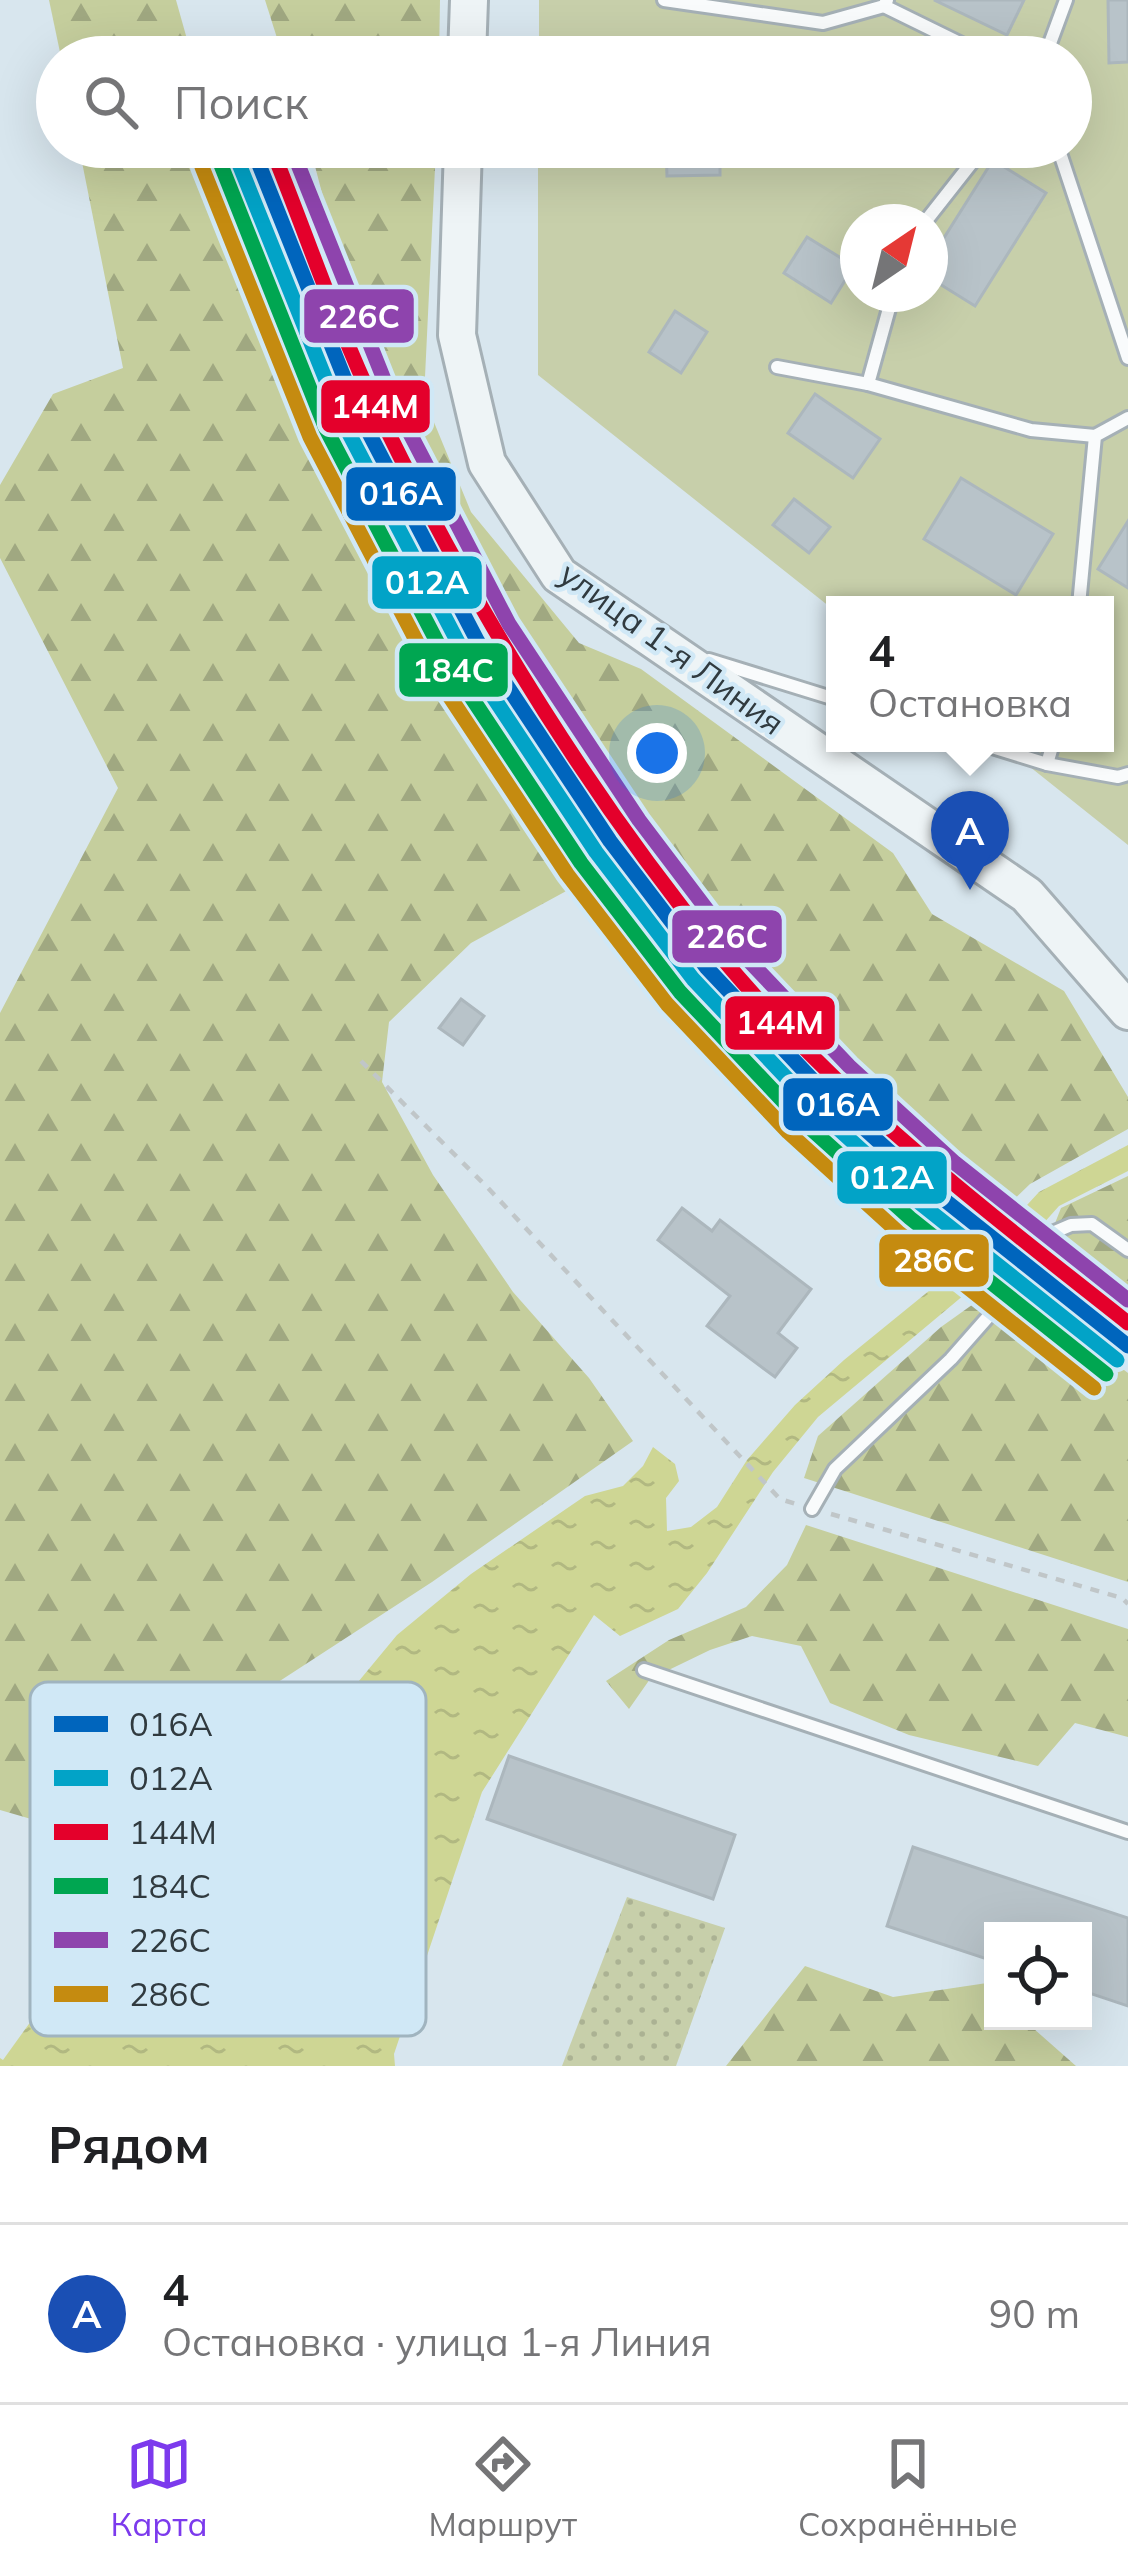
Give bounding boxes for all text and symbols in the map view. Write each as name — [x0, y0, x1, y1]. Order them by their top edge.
search box — [36, 36, 1092, 168]
icon: search — [78, 69, 144, 135]
text: Поиск — [174, 74, 308, 130]
north arrow — [840, 204, 948, 312]
line badge: 226С — [302, 287, 416, 345]
text: 226С — [318, 295, 400, 336]
line badge: 144М — [319, 378, 432, 435]
text: 144М — [331, 385, 419, 426]
line badge: 016А — [344, 465, 458, 523]
text: 016А — [359, 472, 443, 513]
street label: улица 1-я Линия — [552, 552, 793, 743]
line badge: 012А — [370, 554, 484, 611]
text: 012А — [385, 561, 469, 602]
popup — [826, 596, 1114, 752]
text: 4 — [868, 622, 895, 678]
line badge: 184С — [397, 641, 510, 699]
text: 184С — [412, 649, 494, 690]
text: Остановка — [868, 678, 1072, 727]
your location — [627, 723, 687, 783]
pin: A — [931, 791, 1009, 890]
line badge: 226С — [670, 908, 784, 965]
text: 226С — [686, 915, 768, 956]
line badge: 144М — [723, 994, 837, 1052]
text: 144М — [736, 1001, 824, 1042]
line badge: 016А — [781, 1076, 895, 1133]
text: 016А — [796, 1083, 880, 1124]
line badge: 012А — [835, 1149, 949, 1206]
text: 012А — [850, 1156, 934, 1197]
line badge: 286С — [877, 1232, 991, 1289]
text: 286С — [893, 1239, 975, 1280]
legend — [30, 1682, 426, 2036]
text: 016А — [129, 1703, 213, 1744]
text: 012А — [129, 1757, 213, 1798]
text: 144М — [129, 1811, 217, 1852]
text: 184С — [129, 1865, 211, 1906]
text: 226С — [129, 1919, 211, 1960]
map controls — [984, 1922, 1092, 2030]
button: locate — [984, 1922, 1092, 2030]
text: 286С — [129, 1973, 211, 2014]
text: Рядом — [48, 2112, 210, 2176]
text: 4 — [162, 2261, 189, 2317]
text: A — [72, 2289, 102, 2338]
text: 90 m — [989, 2289, 1080, 2338]
text: Остановка · улица 1-я Линия — [162, 2317, 712, 2366]
tab: Карта — [110, 2431, 208, 2544]
tab: Маршрут — [429, 2431, 577, 2544]
tab: Сохранённые — [798, 2431, 1018, 2544]

